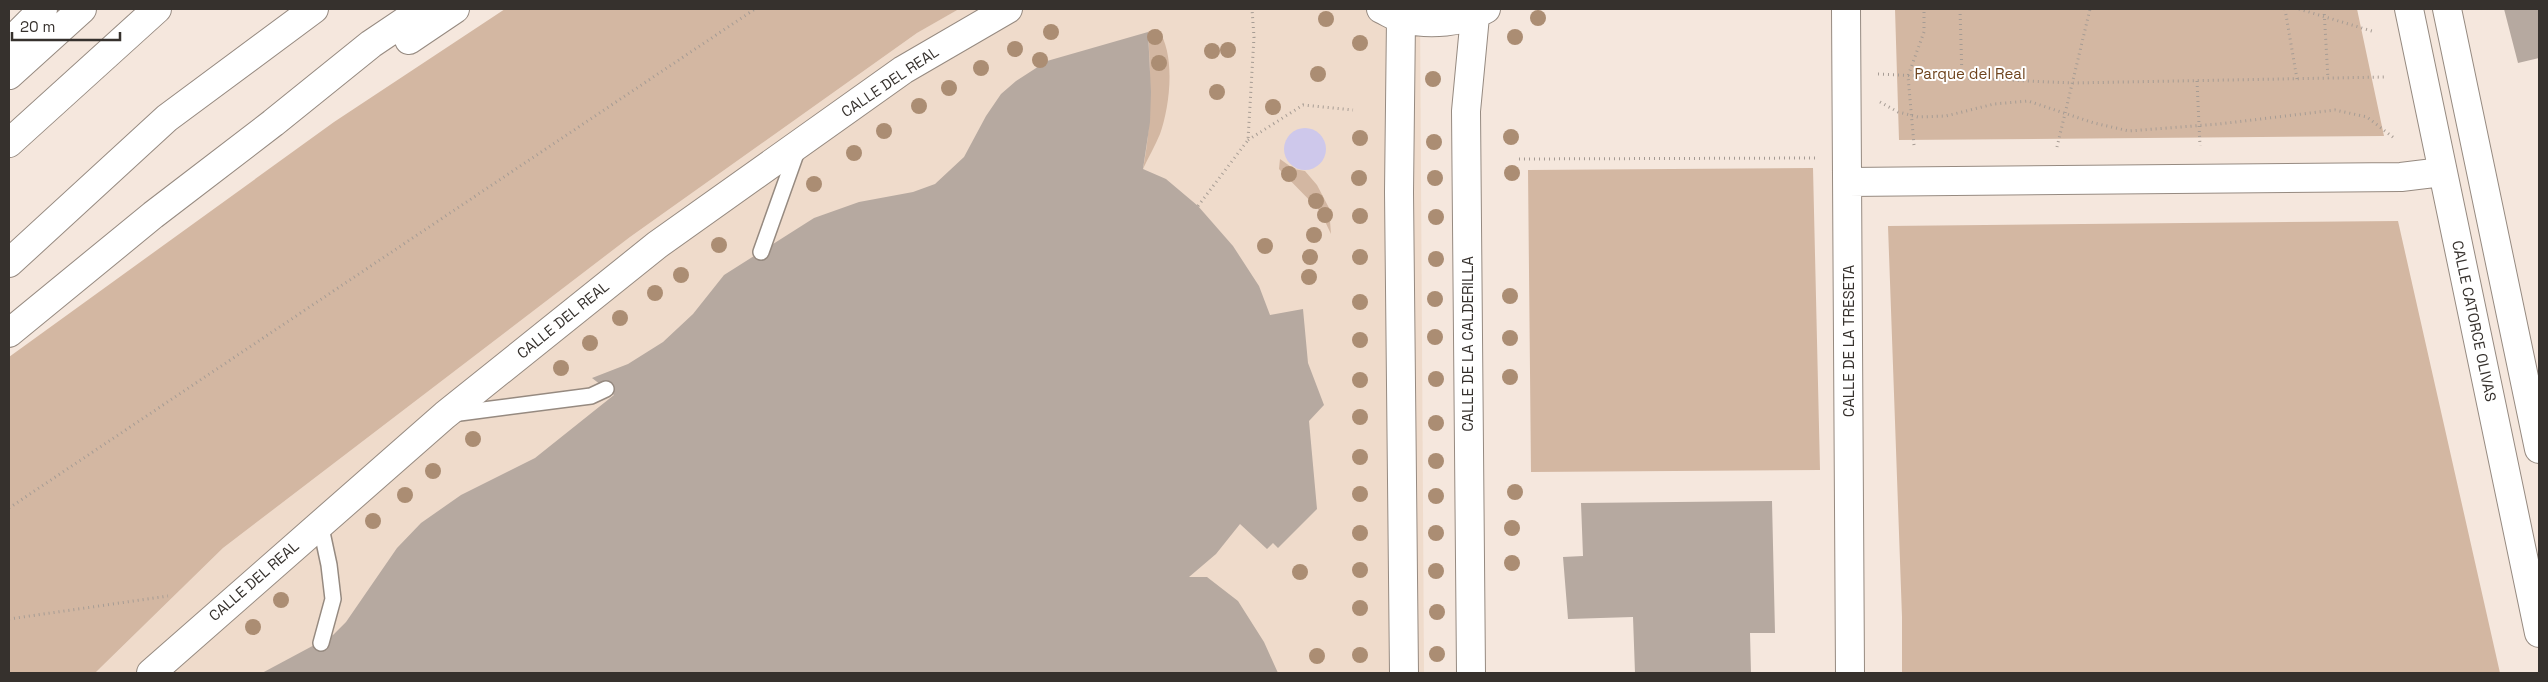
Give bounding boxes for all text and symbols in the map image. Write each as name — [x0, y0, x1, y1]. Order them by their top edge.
scale bar — [12, 10, 120, 42]
text: 20 m — [20, 17, 55, 36]
street label: CALLE DEL REAL — [837, 42, 942, 121]
park label: Parque del Real — [1914, 64, 2026, 83]
street label: CALLE CATORCE OLIVAS — [2448, 239, 2501, 403]
street label: CALLE DE LA CALDERILLA — [1458, 256, 1477, 432]
street label: CALLE DE LA TRESETA — [1839, 264, 1858, 417]
street label: CALLE DEL REAL — [513, 277, 613, 363]
street label: CALLE DEL REAL — [205, 536, 303, 625]

